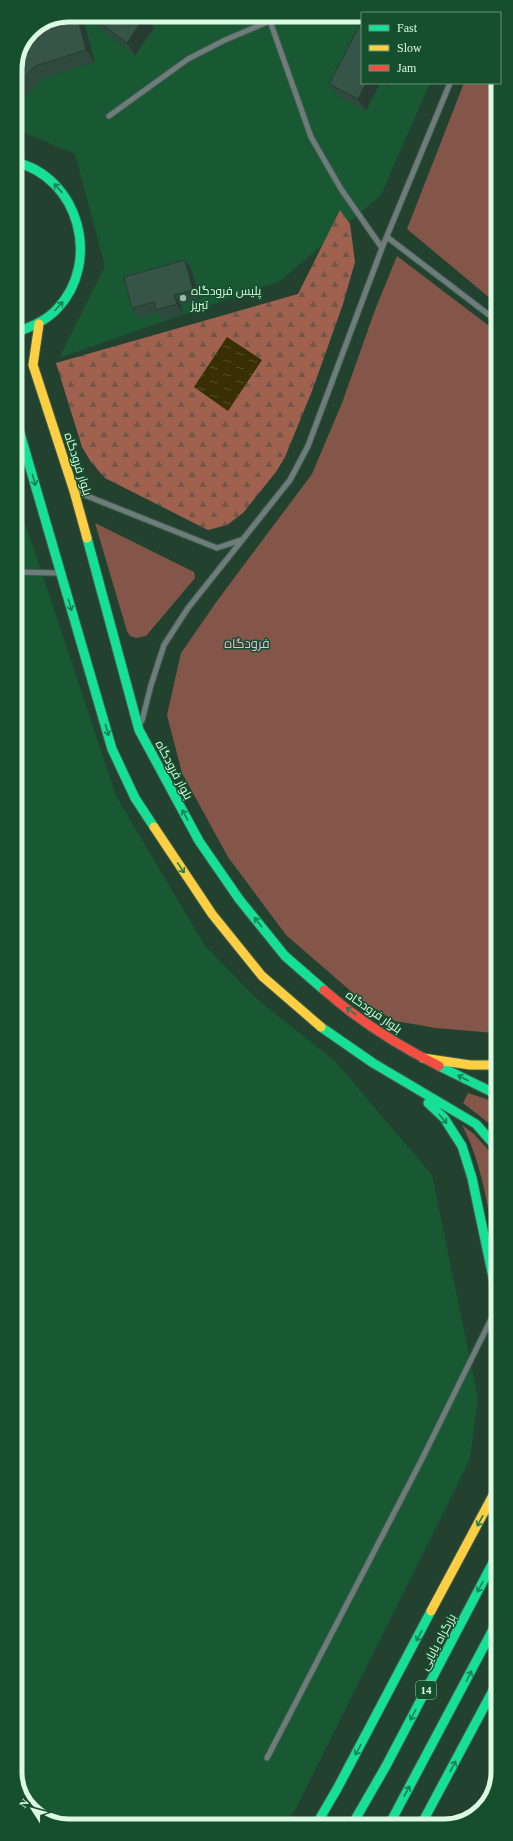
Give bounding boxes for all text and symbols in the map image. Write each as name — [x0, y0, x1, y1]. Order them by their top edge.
legend — [361, 12, 501, 84]
text: Fast — [397, 21, 418, 35]
text: Slow — [397, 41, 422, 55]
text: Jam — [397, 61, 417, 75]
one-way arrow — [54, 183, 63, 193]
place label: پلیس فرودگاه تبریز — [190, 284, 262, 312]
marker: پلیس فرودگاه تبریز — [178, 293, 188, 303]
one-way arrow — [55, 300, 64, 311]
street label: بلوار فرودگاه — [61, 431, 95, 497]
one-way arrow — [31, 473, 38, 486]
one-way arrow — [67, 598, 74, 611]
district label: فرودگاه — [224, 636, 270, 651]
one-way arrow — [104, 723, 111, 736]
street label: بلوار فرودگاه — [153, 738, 195, 802]
one-way arrow — [180, 809, 188, 821]
one-way arrow — [177, 862, 185, 873]
one-way arrow — [253, 916, 262, 927]
street label: بلوار فرودگاه — [343, 988, 405, 1036]
one-way arrow — [346, 1007, 357, 1015]
one-way arrow — [457, 1073, 469, 1081]
one-way arrow — [439, 1114, 448, 1124]
one-way arrow — [475, 1515, 483, 1527]
one-way arrow — [476, 1581, 483, 1593]
street label: بزرگراه بابایی — [417, 1611, 459, 1673]
one-way arrow — [414, 1629, 422, 1641]
one-way arrow — [465, 1670, 473, 1682]
road number: 14 — [416, 1681, 436, 1699]
one-way arrow — [409, 1709, 416, 1721]
one-way arrow — [354, 1744, 361, 1756]
one-way arrow — [450, 1760, 457, 1772]
one-way arrow — [404, 1785, 412, 1797]
north arrow — [12, 1789, 52, 1829]
text: N — [17, 1796, 31, 1810]

